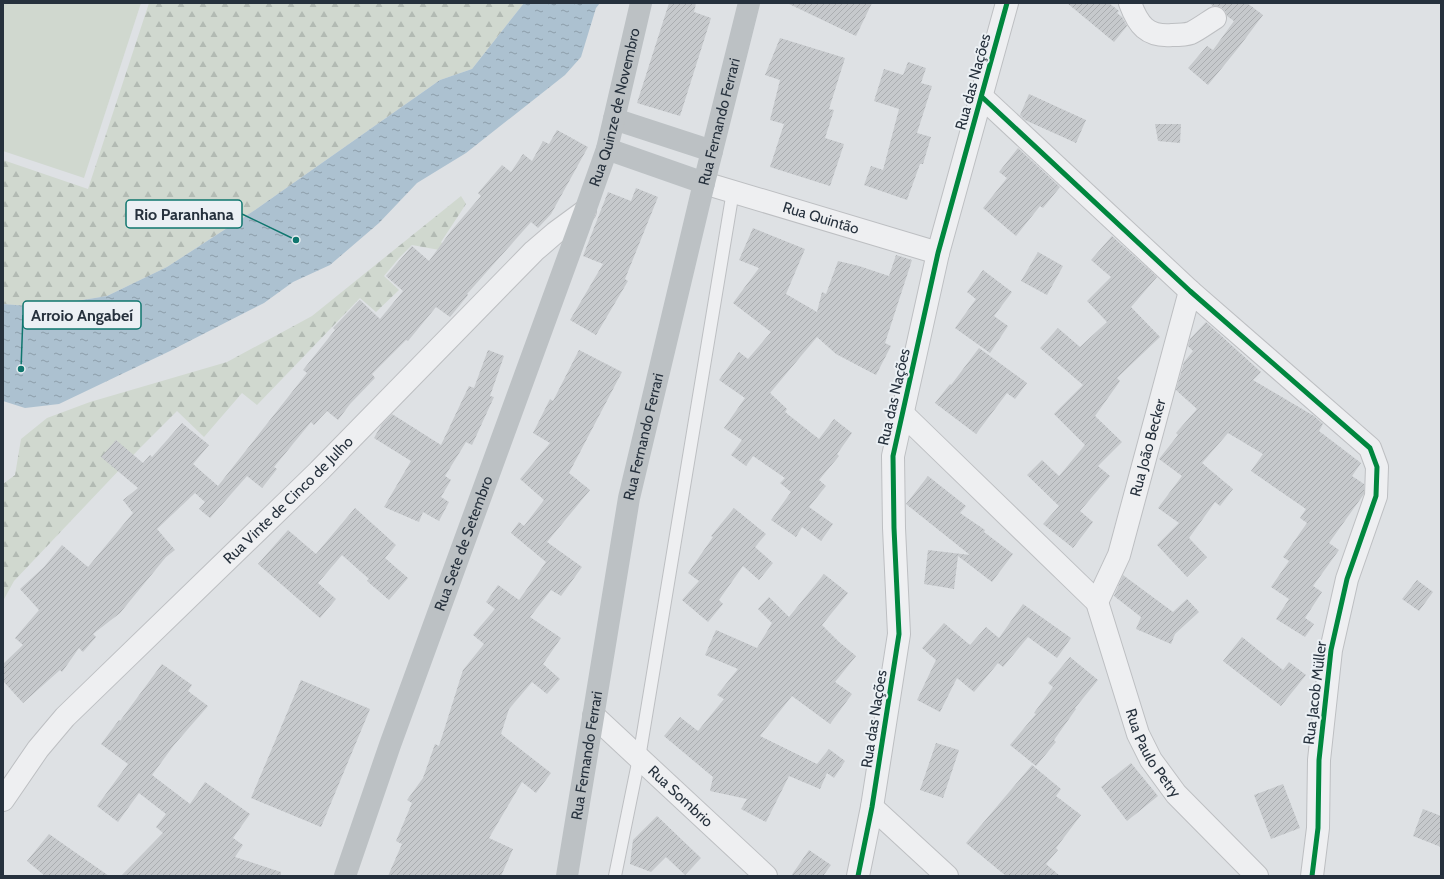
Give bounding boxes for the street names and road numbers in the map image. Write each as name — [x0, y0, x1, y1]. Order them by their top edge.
street label: Rua Quinze de Novembro — [585, 26, 644, 189]
street label: Rua das Nações — [952, 32, 994, 132]
street label: Rua Fernando Ferrari — [695, 56, 744, 187]
street label: Rua Quintão — [781, 198, 861, 238]
street label: Rua das Nações — [874, 347, 914, 447]
street label: Rua Fernando Ferrari — [620, 371, 667, 502]
street label: Rua João Becker — [1126, 397, 1170, 498]
street label: Rua Vinte de Cinco de Julho — [220, 433, 357, 568]
street label: Rua Sete de Setembro — [431, 473, 496, 614]
street label: Rua Jacob Müller — [1300, 640, 1330, 746]
street label: Rua das Nações — [857, 669, 891, 769]
street label: Rua Fernando Ferrari — [567, 690, 606, 821]
street label: Rua Paulo Petry — [1122, 706, 1185, 801]
street label: Rua Sombrio — [644, 762, 717, 831]

